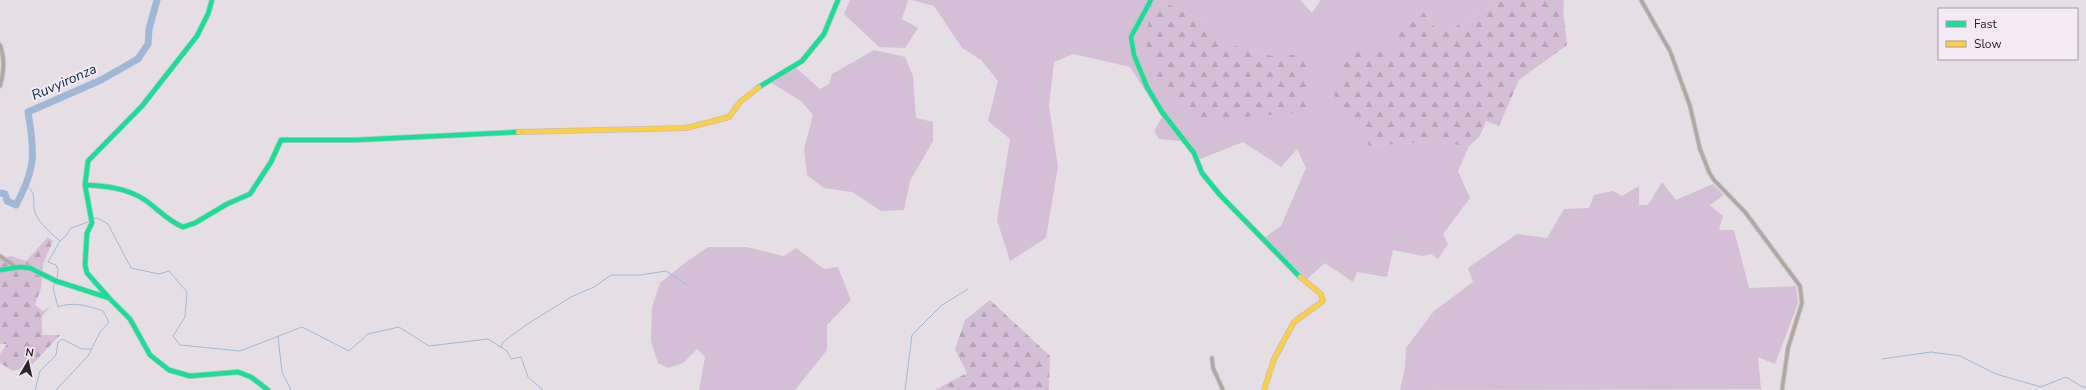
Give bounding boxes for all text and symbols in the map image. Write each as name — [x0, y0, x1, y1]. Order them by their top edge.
legend — [1938, 8, 2078, 60]
text: Fast — [1974, 16, 1997, 32]
text: Slow — [1974, 36, 2002, 52]
water label: Ruvyironza — [28, 59, 100, 105]
north arrow — [8, 342, 48, 382]
text: N — [24, 345, 35, 361]

